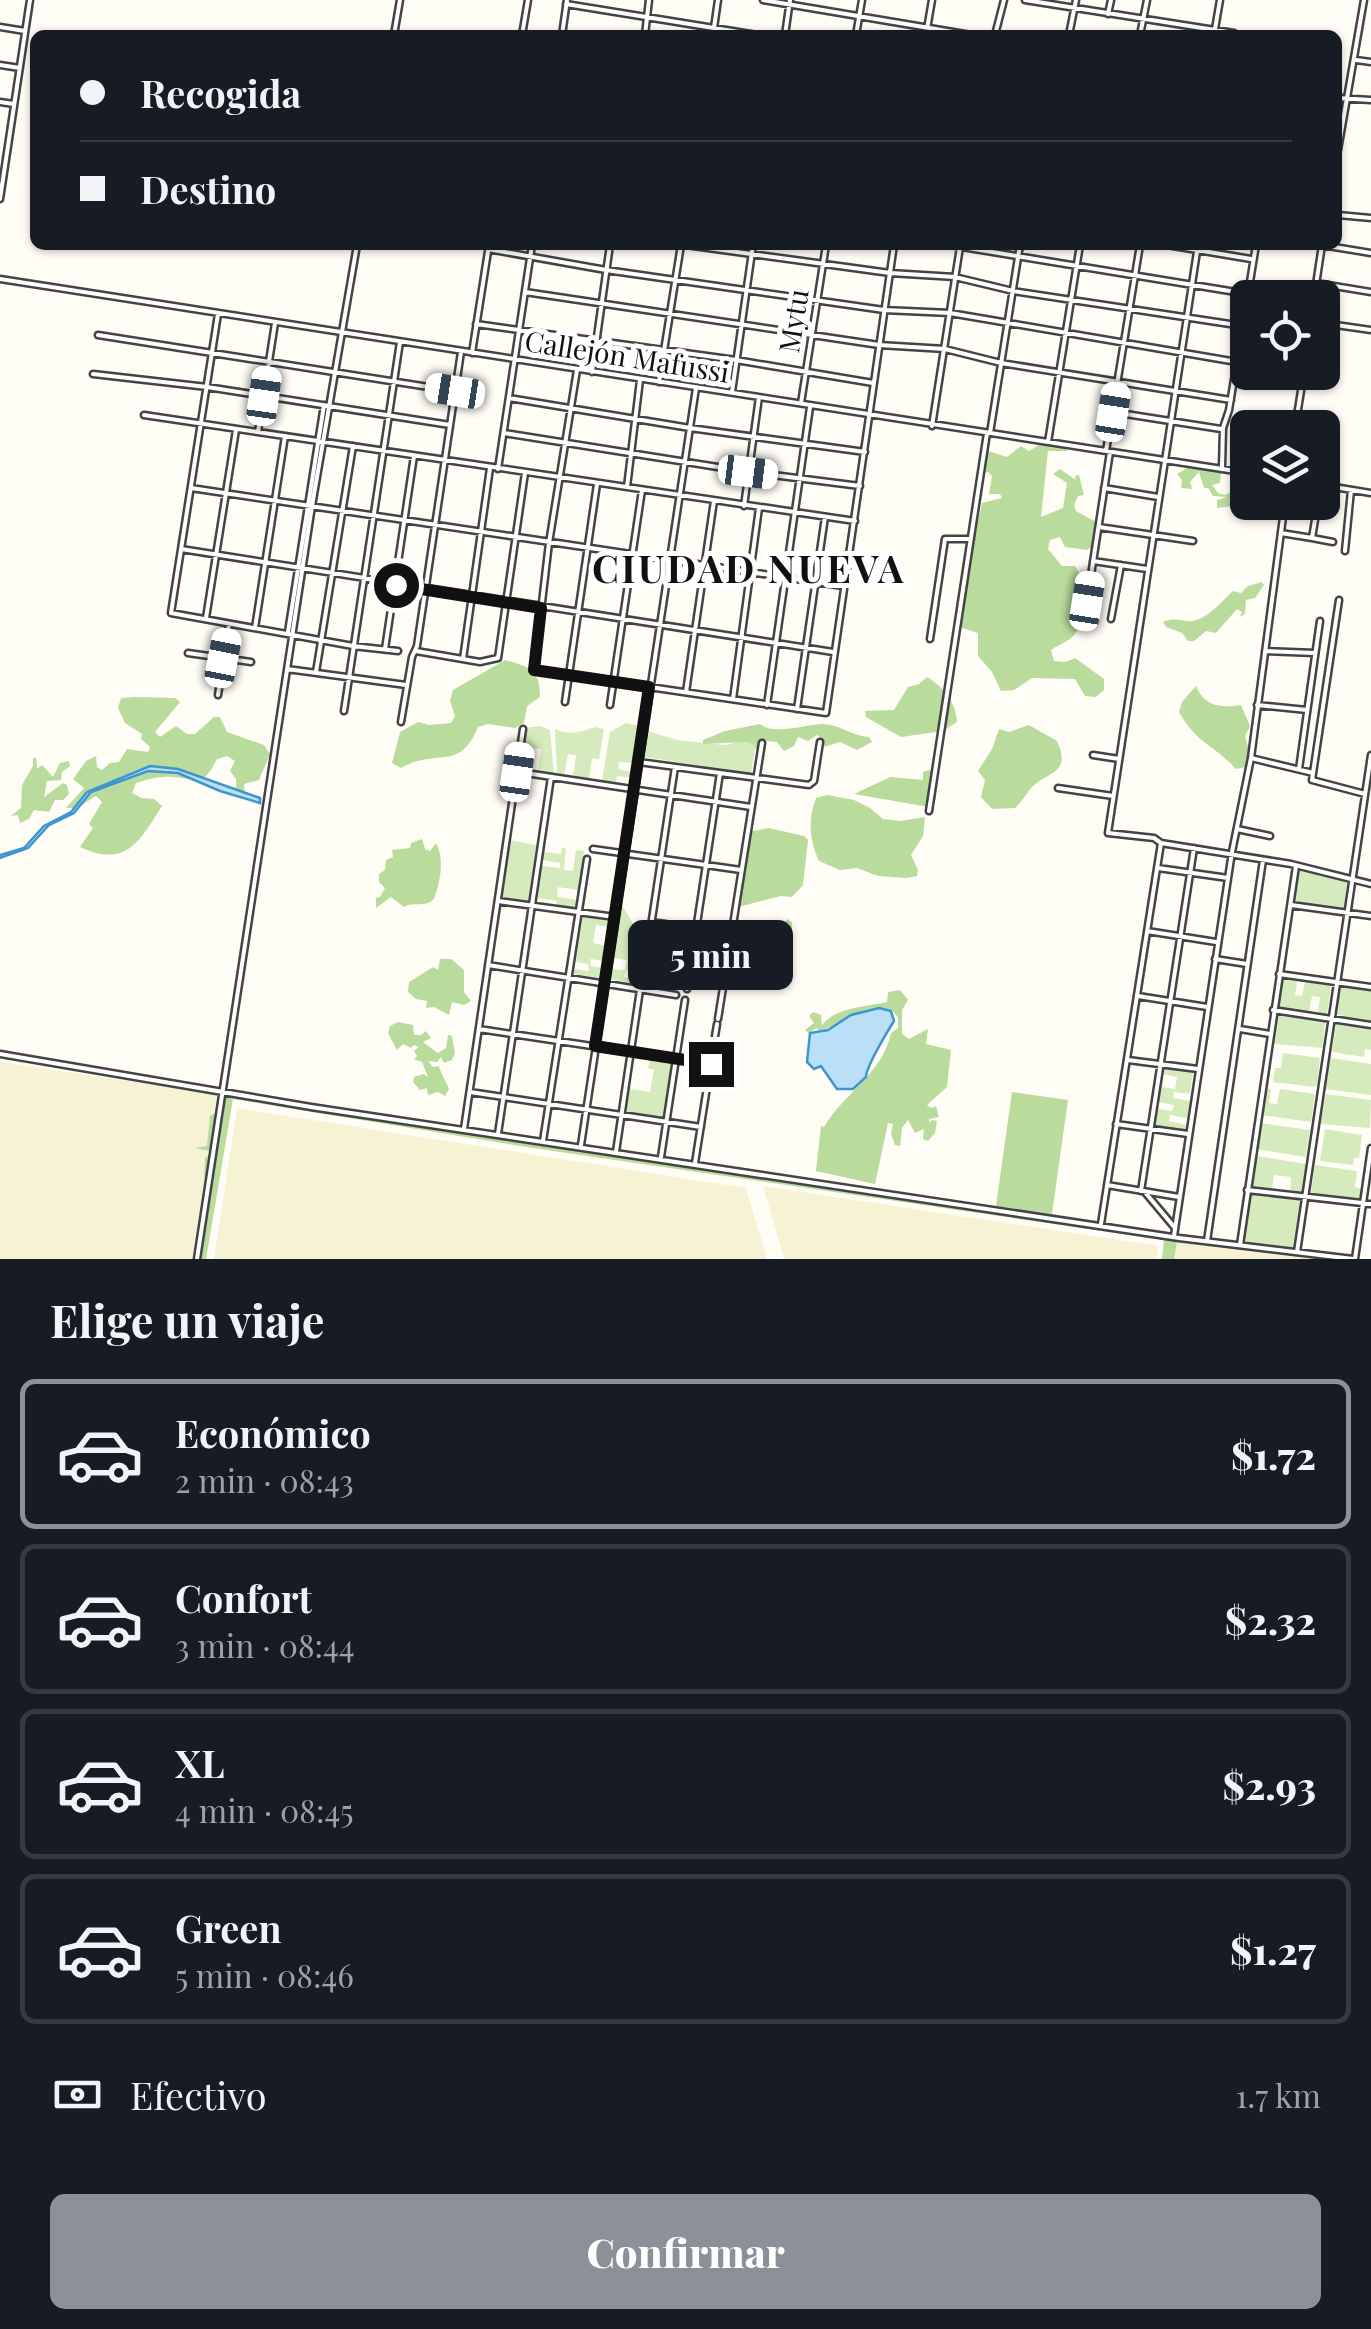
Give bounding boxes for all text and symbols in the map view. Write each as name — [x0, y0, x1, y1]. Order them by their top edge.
text: Recogida — [140, 67, 301, 118]
text: Destino — [140, 163, 276, 214]
map controls — [1230, 280, 1340, 520]
button: locate — [1230, 280, 1340, 390]
street label: Mytu — [769, 286, 816, 355]
street label: Callejón Mafussi — [522, 321, 732, 390]
car — [245, 364, 283, 428]
car — [423, 371, 487, 411]
car — [1093, 380, 1133, 444]
button: layers — [1230, 410, 1340, 520]
car — [716, 453, 780, 491]
district label: CIUDAD NUEVA — [592, 542, 906, 593]
route start — [374, 563, 419, 608]
car — [1067, 569, 1107, 633]
car — [203, 626, 243, 690]
car — [498, 740, 536, 804]
callout: 5 min — [628, 919, 794, 989]
text: 5 min — [670, 933, 751, 976]
route end — [689, 1042, 734, 1087]
text: Elige un viaje — [50, 1289, 325, 1349]
text: Económico — [175, 1407, 371, 1458]
icon: car — [55, 1409, 145, 1499]
text: $1.72 — [1231, 1429, 1316, 1480]
text: 2 min · 08:43 — [175, 1458, 354, 1501]
text: Confort — [175, 1572, 312, 1623]
icon: car — [55, 1574, 145, 1664]
text: $2.32 — [1225, 1594, 1316, 1645]
text: 3 min · 08:44 — [175, 1623, 355, 1666]
text: XL — [175, 1737, 224, 1788]
icon: car — [55, 1739, 145, 1829]
text: $2.93 — [1222, 1759, 1316, 1810]
text: 4 min · 08:45 — [175, 1788, 354, 1831]
text: Green — [175, 1902, 282, 1953]
icon: car — [55, 1904, 145, 1994]
text: $1.27 — [1230, 1924, 1316, 1975]
text: 5 min · 08:46 — [175, 1953, 354, 1996]
icon: cash — [50, 2067, 105, 2122]
text: Efectivo — [130, 2069, 266, 2120]
text: 1.7 km — [1235, 2073, 1321, 2116]
button: Confirmar — [50, 2194, 1321, 2309]

